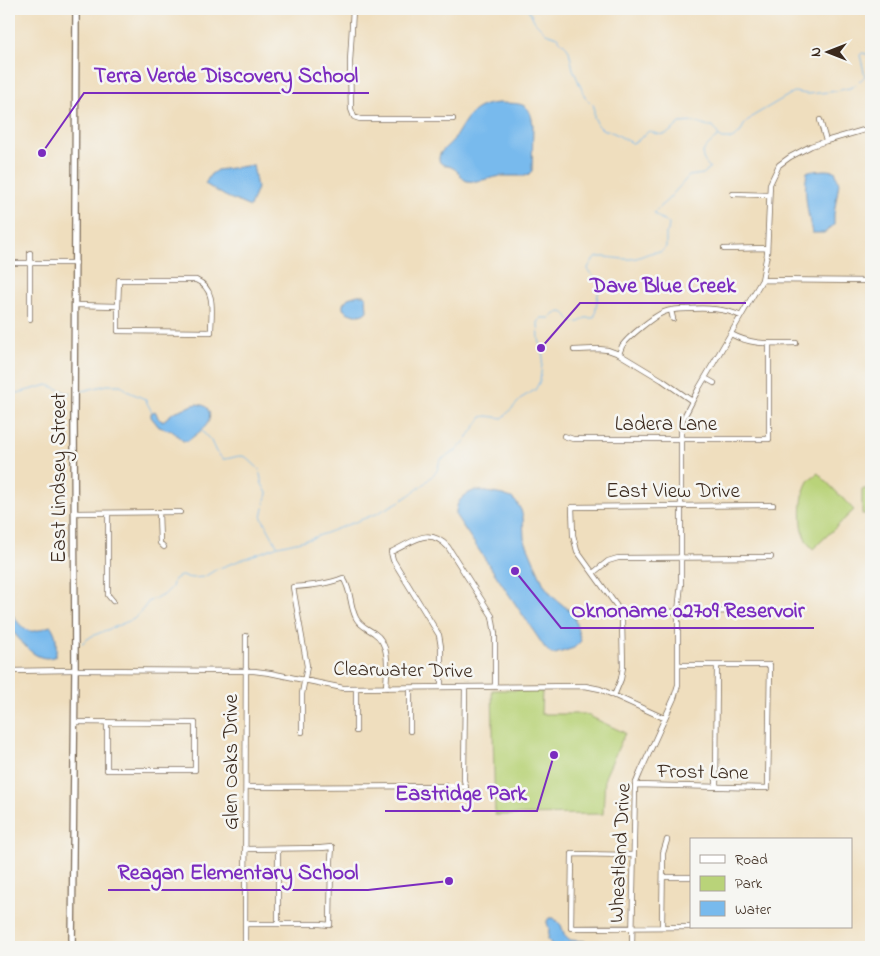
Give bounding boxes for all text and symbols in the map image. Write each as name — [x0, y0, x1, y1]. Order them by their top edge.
north arrow — [802, 28, 852, 78]
text: N — [806, 47, 827, 57]
callout: Terra Verde Discovery School — [84, 56, 369, 93]
text: Terra Verde Discovery School — [94, 61, 359, 94]
callout: Dave Blue Creek — [580, 266, 746, 303]
text: Dave Blue Creek — [589, 271, 737, 303]
street label: East Lindsey Street — [45, 393, 77, 563]
street label: Ladera Lane — [615, 410, 718, 440]
street label: East View Drive — [606, 477, 741, 507]
callout: Oknoname 02709 Reservoir — [561, 591, 814, 628]
text: Oknoname 02709 Reservoir — [571, 596, 806, 628]
street label: Clearwater Drive — [333, 655, 474, 687]
street label: Glen Oaks Drive — [217, 693, 247, 830]
street label: Frost Lane — [656, 757, 749, 789]
callout: Eastridge Park — [385, 774, 537, 811]
text: Eastridge Park — [395, 779, 528, 812]
street label: Wheatland Drive — [602, 782, 640, 924]
legend — [690, 838, 852, 928]
text: Road — [735, 849, 768, 871]
callout: Reagan Elementary School — [108, 853, 368, 890]
text: Reagan Elementary School — [118, 858, 359, 891]
text: Park — [735, 873, 763, 895]
text: Water — [735, 899, 771, 921]

